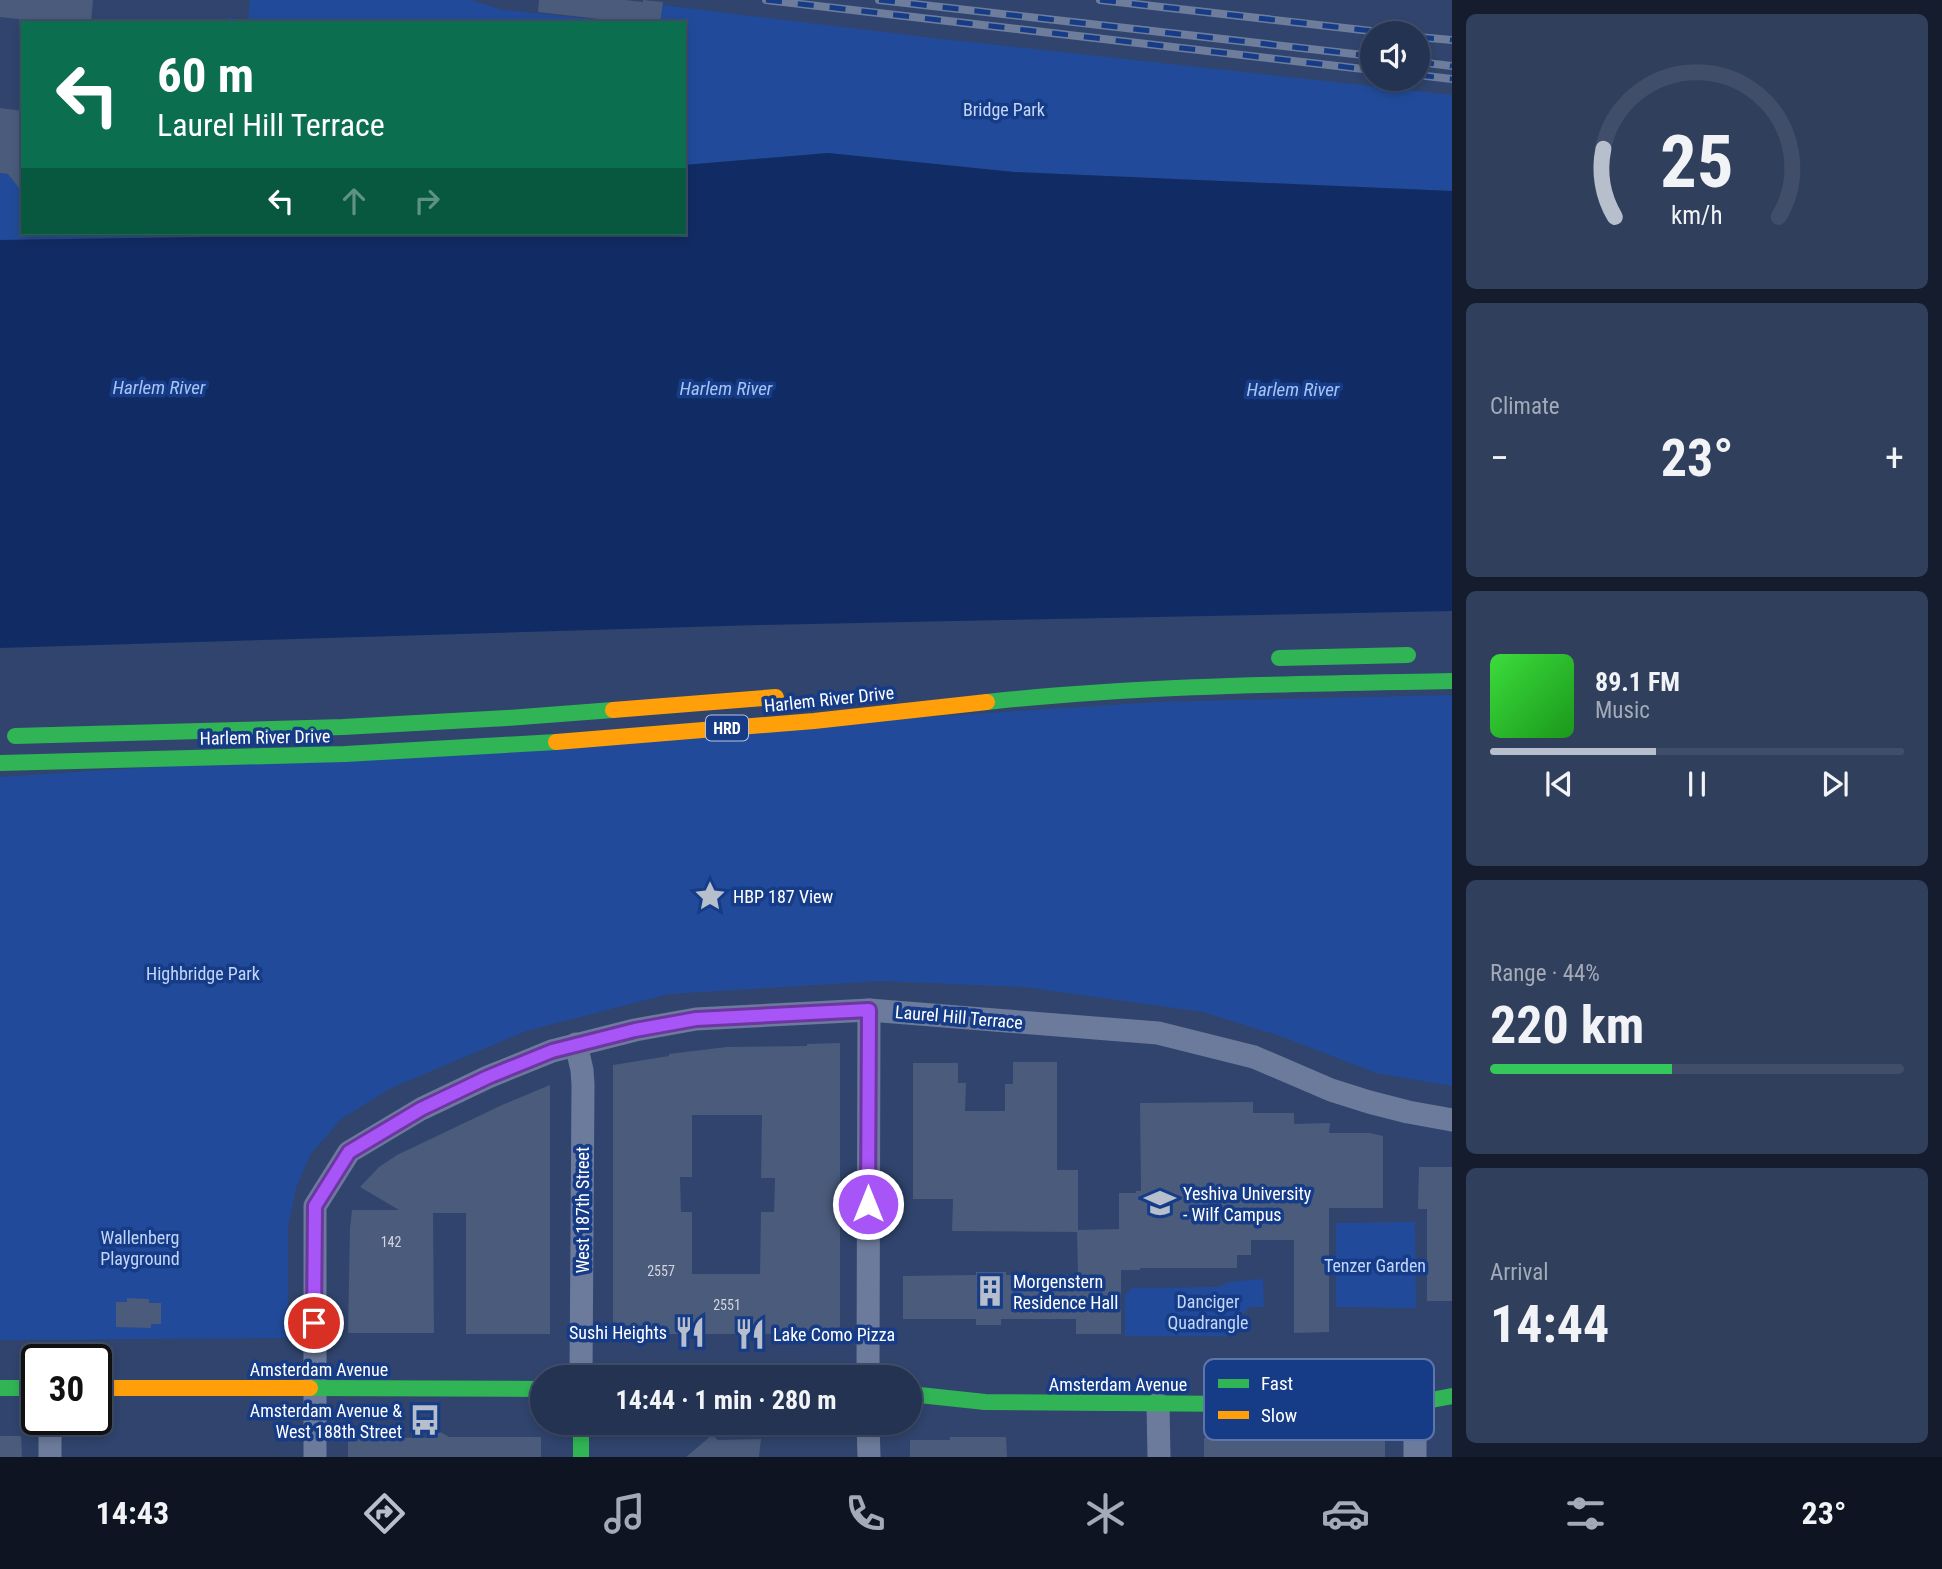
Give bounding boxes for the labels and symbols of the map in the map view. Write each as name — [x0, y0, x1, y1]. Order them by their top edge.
park label: Bridge Park — [963, 99, 1045, 120]
water label: Harlem River — [113, 376, 206, 399]
water label: Harlem River — [680, 377, 773, 400]
water label: Harlem River — [1247, 378, 1340, 401]
street label: Harlem River Drive — [763, 682, 895, 716]
road number: HRD — [706, 716, 748, 740]
street label: Harlem River Drive — [199, 725, 331, 749]
place icon: HBP 187 View — [693, 879, 727, 913]
place label: HBP 187 View — [733, 886, 834, 907]
park label: Highbridge Park — [146, 963, 260, 984]
street label: Laurel Hill Terrace — [894, 1001, 1024, 1033]
street label: West 187th Street — [572, 1147, 593, 1273]
position arrow — [831, 1167, 905, 1241]
place label: Yeshiva University - Wilf Campus — [1183, 1183, 1312, 1225]
school or university icon: Yeshiva University - Wilf Campus — [1143, 1186, 1177, 1220]
park label: Wallenberg Playground — [100, 1227, 180, 1269]
house number: 142 — [381, 1234, 401, 1250]
park label: Tenzer Garden — [1324, 1255, 1426, 1276]
house number: 2557 — [647, 1263, 675, 1279]
place label: Morgenstern Residence Hall — [1013, 1271, 1118, 1313]
building icon: Morgenstern Residence Hall — [973, 1274, 1007, 1308]
park label: Danciger Quadrangle — [1168, 1291, 1249, 1333]
pin — [284, 1293, 344, 1353]
house number: 2551 — [713, 1297, 741, 1313]
restaurant icon: Sushi Heights — [673, 1315, 707, 1349]
restaurant icon: Lake Como Pizza — [733, 1317, 767, 1351]
place label: Sushi Heights — [569, 1322, 667, 1343]
place label: Lake Como Pizza — [773, 1324, 895, 1345]
speed limit sign: 30 — [21, 1344, 112, 1435]
street label: Amsterdam Avenue — [250, 1359, 388, 1380]
legend — [1204, 1359, 1434, 1440]
text: Fast — [1261, 1372, 1293, 1395]
street label: Amsterdam Avenue — [1049, 1374, 1187, 1395]
place label: Amsterdam Avenue & West 188th Street — [250, 1400, 402, 1442]
bus stop icon: Amsterdam Avenue & West 188th Street — [408, 1403, 442, 1437]
text: Slow — [1261, 1404, 1297, 1427]

